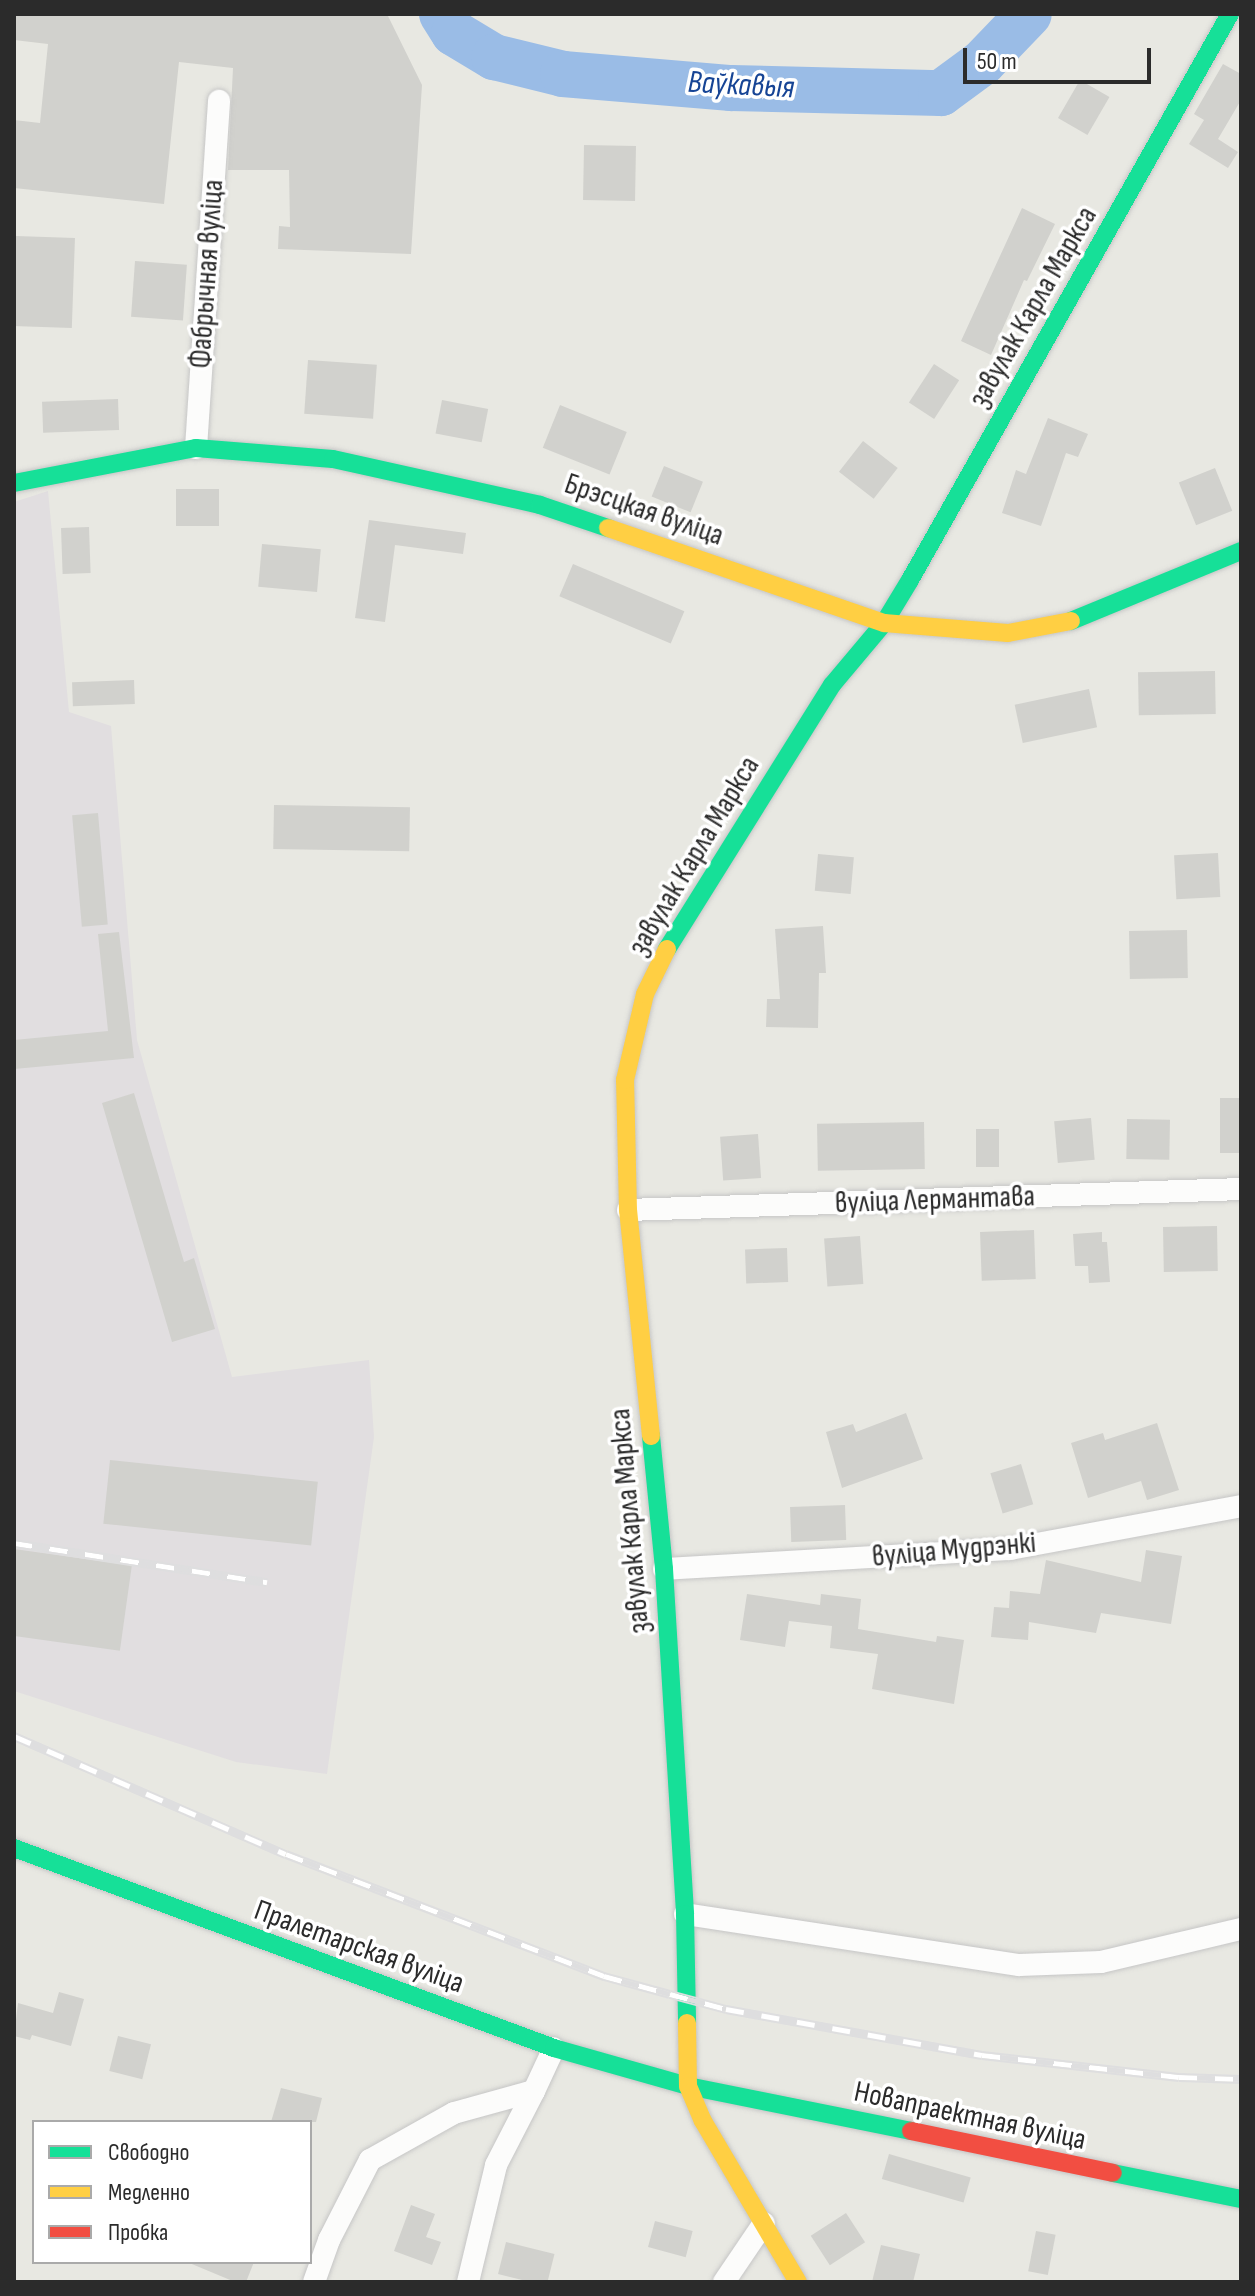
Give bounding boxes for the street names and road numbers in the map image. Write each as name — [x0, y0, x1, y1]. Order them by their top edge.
street label: Фабрычная вуліца — [182, 178, 232, 370]
street label: завулак Карла Маркса — [961, 200, 1105, 414]
street label: Брэсцкая вуліца — [560, 466, 728, 554]
street label: завулак Карла Маркса — [621, 750, 767, 962]
street label: вуліца Лермантава — [834, 1179, 1036, 1221]
street label: завулак Карла Маркса — [602, 1407, 658, 1635]
street label: вуліца Мудрэнкі — [871, 1525, 1037, 1575]
street label: Пралетарская вуліца — [249, 1892, 469, 2002]
street label: Новапраектная вуліца — [851, 2074, 1089, 2158]

